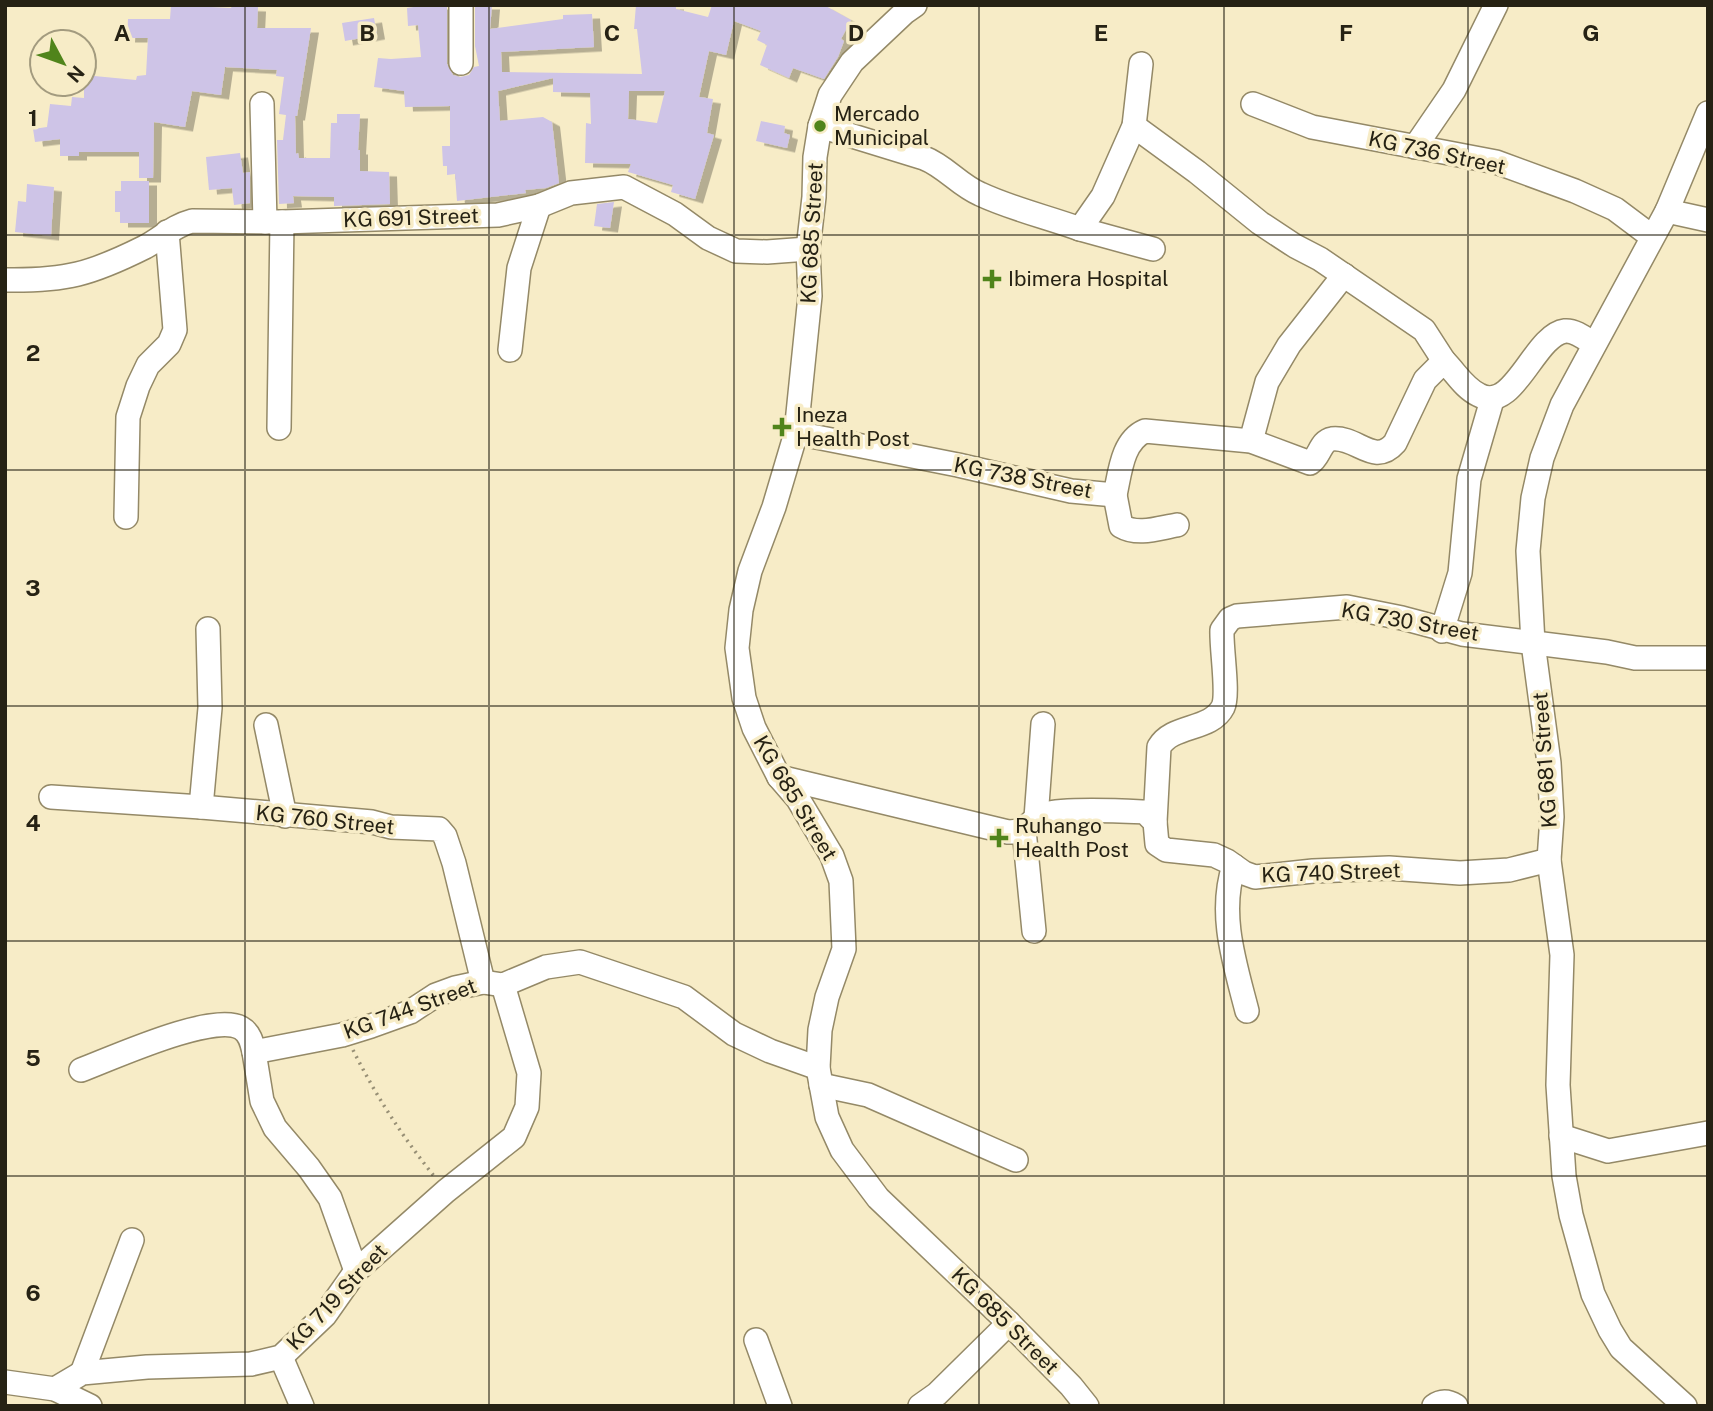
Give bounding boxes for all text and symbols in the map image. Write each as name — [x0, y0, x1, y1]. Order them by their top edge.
text: A — [114, 19, 131, 46]
text: B — [359, 19, 375, 46]
text: C — [604, 19, 620, 46]
text: D — [848, 19, 864, 46]
text: E — [1094, 19, 1108, 46]
text: F — [1339, 19, 1353, 46]
text: G — [1582, 19, 1600, 46]
north arrow — [28, 28, 98, 98]
text: N — [63, 61, 89, 87]
place label: Mercado Municipal — [834, 101, 929, 150]
text: 1 — [28, 104, 38, 131]
marker: Mercado Municipal — [812, 118, 828, 134]
street label: KG 736 Street — [1366, 126, 1508, 179]
street label: KG 685 Street — [795, 162, 828, 304]
street label: KG 691 Street — [343, 203, 479, 232]
place label: Ibimera Hospital — [1008, 266, 1169, 291]
marker: Ibimera Hospital — [982, 269, 1002, 289]
text: 2 — [26, 339, 40, 366]
place label: Ineza Health Post — [796, 402, 910, 451]
marker: Ineza Health Post — [774, 419, 790, 435]
street label: KG 738 Street — [952, 452, 1094, 503]
text: 3 — [25, 574, 41, 601]
street label: KG 730 Street — [1339, 597, 1481, 646]
street label: KG 681 Street — [1527, 691, 1562, 829]
street label: KG 685 Street — [748, 731, 843, 865]
street label: KG 760 Street — [255, 800, 396, 839]
text: 4 — [25, 809, 41, 836]
place label: Ruhango Health Post — [1015, 813, 1129, 862]
marker: Ruhango Health Post — [989, 828, 1009, 848]
street label: KG 740 Street — [1261, 858, 1401, 887]
street label: KG 744 Street — [340, 973, 480, 1044]
text: 5 — [25, 1044, 41, 1071]
street label: KG 719 Street — [281, 1238, 392, 1355]
street label: KG 685 Street — [947, 1262, 1064, 1379]
text: 6 — [25, 1279, 41, 1306]

